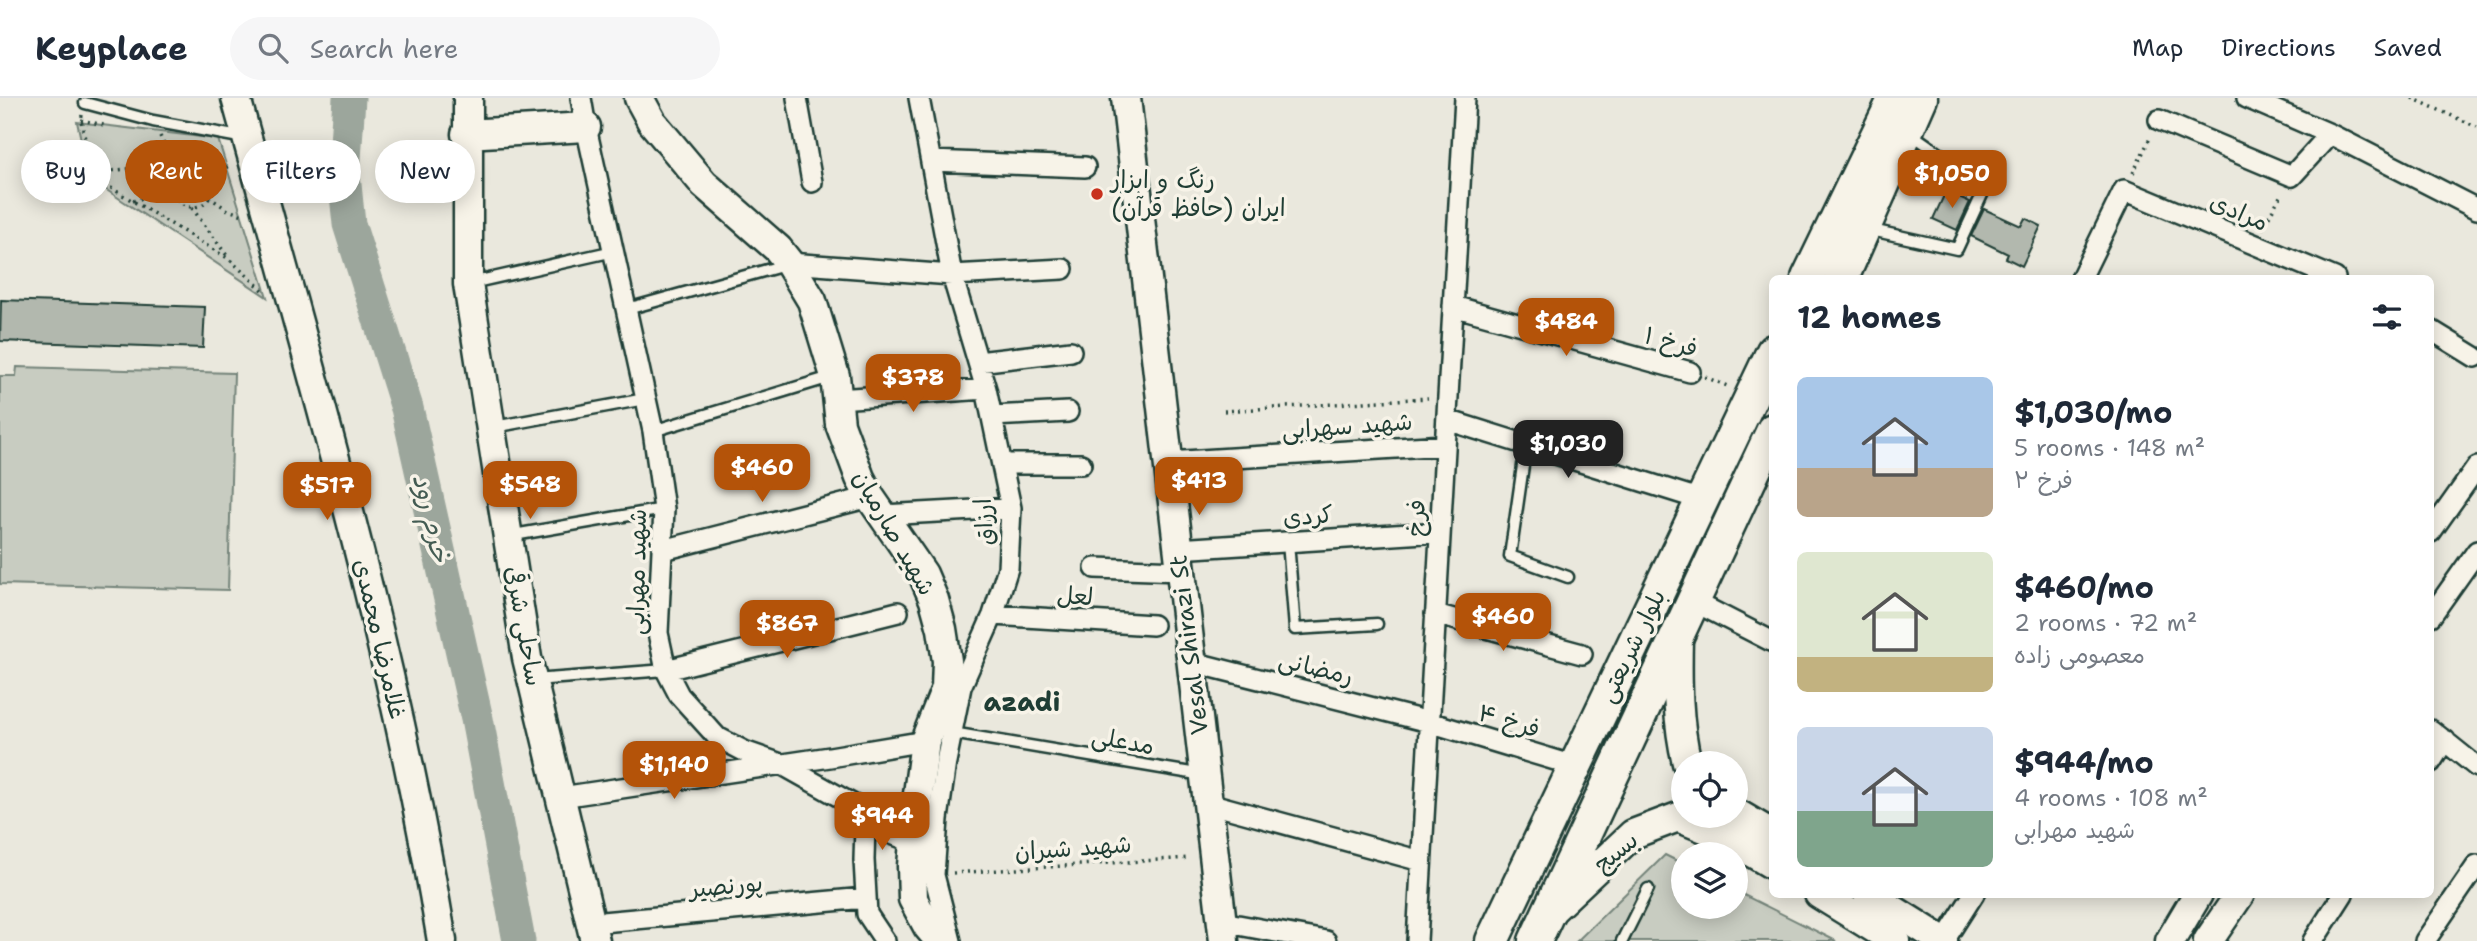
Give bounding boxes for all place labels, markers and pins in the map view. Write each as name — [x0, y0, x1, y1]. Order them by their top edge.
pin: $1,050 — [1895, 150, 2009, 210]
place label: رنگ و ابزار ایران (حافظ قرآن) — [1109, 164, 1286, 224]
marker: رنگ و ابزار ایران (حافظ قرآن) — [1089, 186, 1105, 202]
pin: $484 — [1525, 299, 1607, 358]
pin: $378 — [872, 354, 954, 414]
pin: $1,030 — [1511, 420, 1625, 480]
pin: $460 — [721, 444, 803, 504]
pin: $413 — [1158, 458, 1240, 517]
pin: $517 — [286, 462, 368, 522]
pin: $548 — [489, 462, 571, 521]
pin: $460 — [1462, 594, 1544, 653]
pin: $867 — [746, 601, 828, 660]
pin: $1,140 — [617, 742, 731, 801]
pin: $944 — [841, 792, 923, 852]

